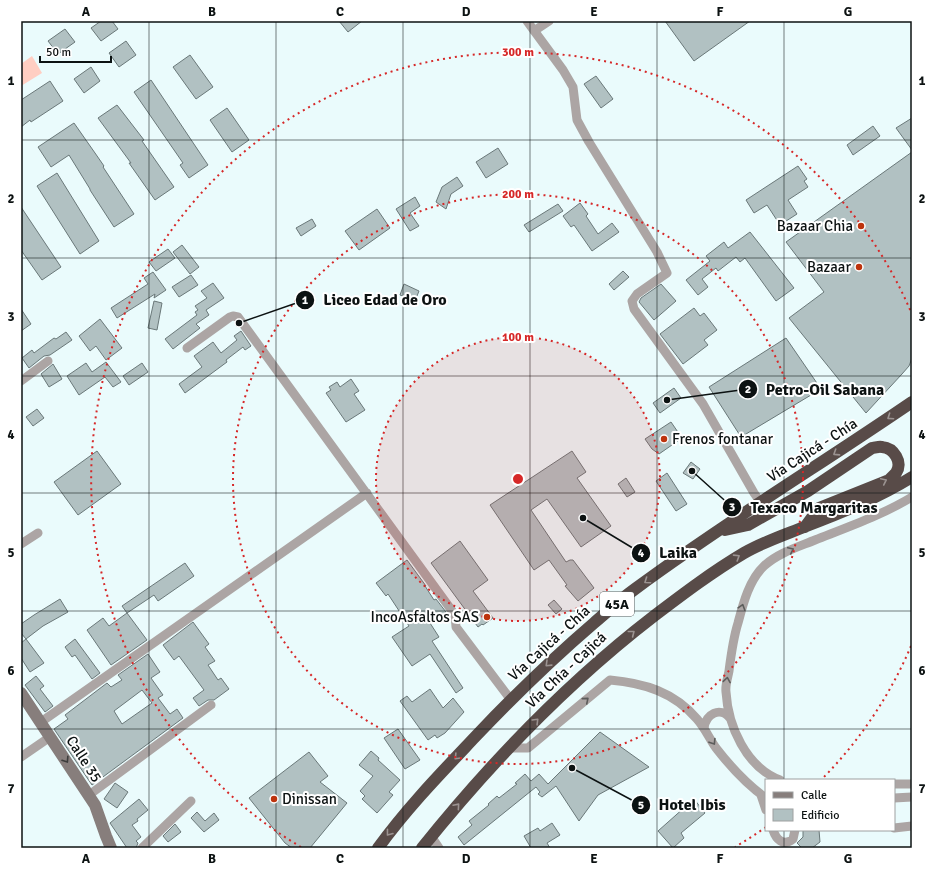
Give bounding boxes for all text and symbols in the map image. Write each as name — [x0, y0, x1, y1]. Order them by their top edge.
text: A — [82, 4, 91, 20]
text: B — [208, 4, 216, 20]
text: C — [336, 4, 344, 20]
text: D — [462, 4, 471, 20]
text: E — [590, 4, 598, 20]
text: F — [717, 4, 724, 20]
text: G — [844, 4, 852, 20]
scale bar — [40, 38, 111, 64]
text: 50 m — [46, 45, 71, 60]
text: 300 m — [502, 45, 534, 60]
text: 1 — [7, 73, 15, 89]
text: 1 — [918, 73, 926, 89]
text: 200 m — [502, 187, 534, 202]
text: 2 — [7, 191, 15, 207]
text: 2 — [918, 191, 926, 207]
place label: Bazaar Chia — [777, 217, 853, 235]
marker: Bazaar Chia — [856, 221, 866, 231]
place label: Bazaar — [807, 258, 851, 276]
marker: Bazaar — [854, 262, 864, 272]
callout: Liceo Edad de Oro — [295, 286, 454, 314]
text: Liceo Edad de Oro — [323, 290, 447, 310]
text: 1 — [302, 293, 309, 308]
text: 3 — [7, 309, 15, 325]
text: 3 — [918, 309, 926, 325]
text: 100 m — [502, 330, 534, 345]
callout: Petro-Oil Sabana — [738, 375, 892, 403]
text: Petro-Oil Sabana — [766, 380, 884, 400]
text: 2 — [745, 382, 751, 397]
one-way arrow — [888, 412, 895, 419]
street label: Vía Cajicá - Chía — [764, 414, 860, 486]
text: 4 — [7, 427, 15, 443]
text: 4 — [918, 427, 926, 443]
place label: Frenos fontanar — [672, 430, 774, 448]
marker: Frenos fontanar — [659, 434, 669, 444]
one-way arrow — [834, 449, 841, 456]
centre of rings — [511, 472, 525, 486]
one-way arrow — [880, 478, 887, 486]
callout: Texaco Margaritas — [722, 493, 885, 521]
text: Texaco Margaritas — [751, 498, 878, 518]
text: 3 — [729, 500, 735, 515]
callout: Laika — [631, 539, 705, 567]
text: Laika — [659, 543, 697, 563]
text: 5 — [7, 545, 15, 561]
text: 5 — [918, 545, 926, 561]
text: 4 — [638, 546, 645, 561]
one-way arrow — [787, 547, 794, 555]
one-way arrow — [733, 554, 740, 562]
one-way arrow — [644, 576, 651, 584]
road number: 45A — [600, 592, 634, 616]
street label: Vía Cajicá - Chía — [504, 602, 594, 684]
one-way arrow — [737, 604, 746, 611]
place label: IncoAsfaltos SAS — [370, 608, 479, 626]
marker: IncoAsfaltos SAS — [482, 612, 492, 622]
street label: Vía Chía - Cajicá — [522, 628, 610, 712]
one-way arrow — [627, 631, 634, 638]
one-way arrow — [545, 659, 553, 667]
text: 6 — [7, 663, 15, 679]
text: 6 — [918, 663, 926, 679]
one-way arrow — [722, 677, 731, 683]
one-way arrow — [581, 697, 588, 704]
one-way arrow — [531, 718, 539, 726]
street label: Calle 35 — [62, 732, 106, 786]
one-way arrow — [708, 738, 716, 745]
one-way arrow — [454, 752, 461, 760]
one-way arrow — [61, 756, 68, 763]
legend — [765, 779, 895, 831]
text: 7 — [7, 781, 15, 797]
text: 7 — [918, 781, 926, 797]
text: Calle — [801, 788, 827, 803]
place label: Dinissan — [282, 790, 337, 808]
callout: Hotel Ibis — [631, 791, 734, 819]
marker: Dinissan — [269, 794, 279, 804]
text: Hotel Ibis — [658, 795, 726, 815]
text: 5 — [638, 798, 644, 813]
one-way arrow — [452, 804, 459, 811]
text: Edificio — [801, 808, 839, 823]
one-way arrow — [387, 828, 394, 835]
text: A — [82, 851, 91, 867]
text: B — [208, 851, 216, 867]
text: C — [336, 851, 344, 867]
text: D — [462, 851, 471, 867]
text: E — [590, 851, 598, 867]
text: F — [717, 851, 724, 867]
text: G — [844, 851, 852, 867]

